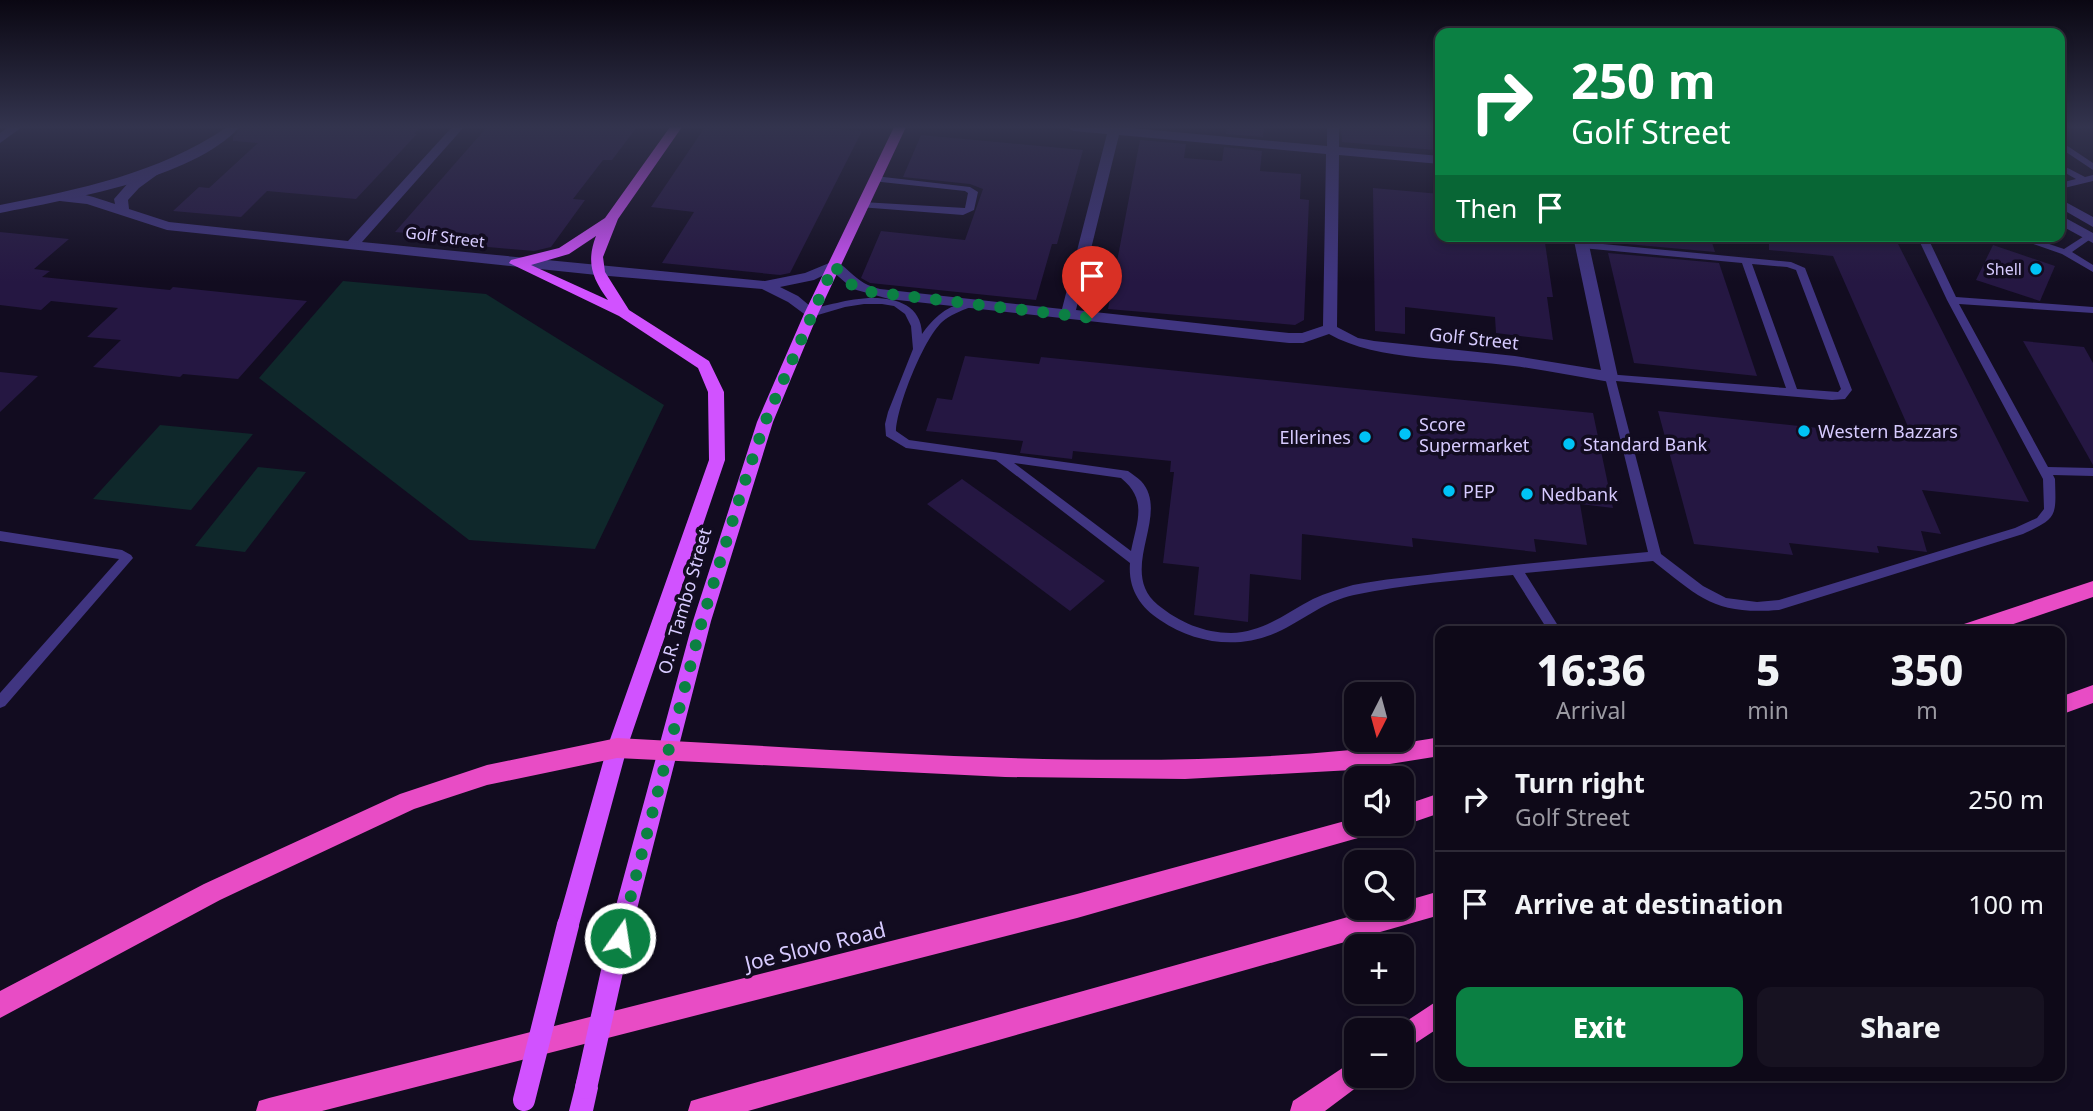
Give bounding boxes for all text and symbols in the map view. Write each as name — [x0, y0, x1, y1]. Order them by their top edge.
text: 250 m — [1571, 47, 1716, 113]
icon: right — [1456, 56, 1547, 147]
text: Golf Street — [1571, 110, 1731, 153]
icon: arrive — [1531, 189, 1569, 227]
text: Then — [1456, 190, 1517, 226]
street label: Golf Street — [404, 221, 486, 253]
pin — [1062, 246, 1122, 318]
icon: arrive — [1073, 257, 1111, 295]
place label: Shell — [1986, 258, 2022, 280]
marker: Shell — [2028, 261, 2044, 277]
street label: Golf Street — [1428, 321, 1520, 355]
place label: Score Supermarket — [1419, 412, 1530, 457]
place label: Western Bazzars — [1818, 419, 1958, 443]
marker: Western Bazzars — [1796, 423, 1812, 439]
place label: Ellerines — [1280, 425, 1351, 449]
marker: Score Supermarket — [1397, 426, 1413, 442]
marker: Ellerines — [1357, 429, 1373, 445]
place label: Standard Bank — [1583, 432, 1708, 456]
marker: Standard Bank — [1561, 436, 1577, 452]
place label: PEP — [1463, 479, 1495, 503]
place label: Nedbank — [1541, 482, 1618, 506]
marker: PEP — [1441, 483, 1457, 499]
marker: Nedbank — [1519, 486, 1535, 502]
street label: O.R. Tambo Street — [652, 525, 717, 677]
text: 16:36 — [1537, 641, 1646, 698]
text: 5 — [1756, 641, 1780, 698]
text: 350 — [1891, 641, 1963, 698]
north arrow — [1344, 682, 1414, 752]
map controls — [1344, 682, 1414, 1088]
text: Arrival — [1556, 694, 1626, 726]
text: min — [1747, 694, 1789, 726]
text: m — [1916, 694, 1938, 726]
text: Turn right — [1515, 765, 1645, 801]
button: sound — [1344, 766, 1414, 836]
icon: right — [1456, 780, 1494, 818]
text: 250 m — [1968, 781, 2044, 817]
text: Golf Street — [1515, 801, 1630, 833]
button: search — [1344, 850, 1414, 920]
icon: arrive — [1456, 885, 1494, 923]
text: Arrive at destination — [1515, 886, 1784, 922]
text: 100 m — [1968, 886, 2044, 922]
position arrow — [583, 901, 657, 975]
street label: Joe Slovo Road — [740, 915, 888, 978]
button: + — [1344, 934, 1414, 1004]
button: Exit — [1456, 987, 1743, 1067]
button: Share — [1757, 987, 2044, 1067]
button: − — [1344, 1018, 1414, 1088]

